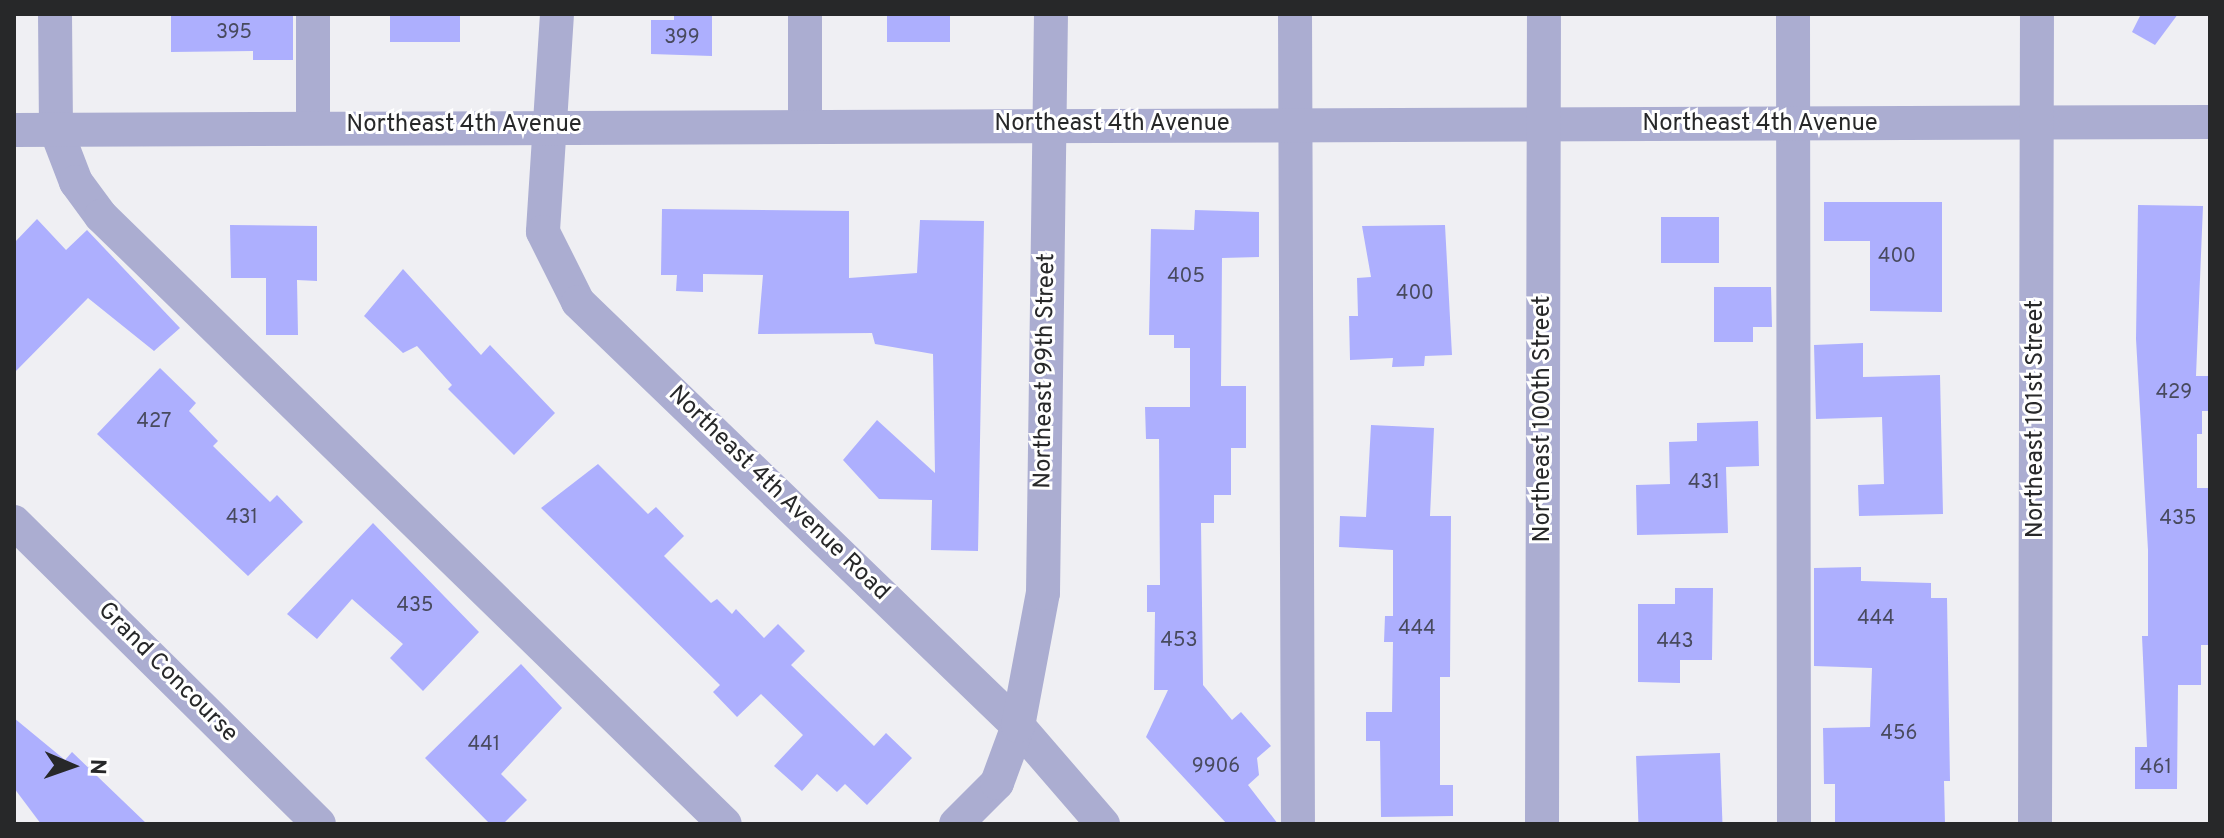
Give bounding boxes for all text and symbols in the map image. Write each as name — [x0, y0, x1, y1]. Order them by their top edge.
house number: 395 — [216, 21, 252, 45]
house number: 399 — [664, 26, 700, 50]
street label: Northeast 4th Avenue — [994, 111, 1230, 139]
street label: Northeast 4th Avenue — [1642, 111, 1878, 139]
street label: Northeast 4th Avenue — [346, 112, 582, 140]
house number: 400 — [1878, 245, 1916, 269]
street label: Northeast 99th Street — [1030, 253, 1062, 489]
house number: 405 — [1167, 265, 1205, 289]
house number: 400 — [1396, 282, 1434, 306]
street label: Northeast 100th Street — [1530, 295, 1558, 543]
street label: Northeast 101st Street — [2023, 300, 2051, 538]
street label: Northeast 4th Avenue Road — [661, 380, 895, 608]
house number: 429 — [2156, 381, 2192, 405]
house number: 427 — [137, 410, 171, 434]
house number: 431 — [1688, 471, 1720, 495]
house number: 431 — [226, 506, 258, 530]
house number: 435 — [2160, 507, 2196, 531]
house number: 435 — [397, 594, 433, 618]
street label: Grand Concourse — [91, 597, 243, 749]
house number: 444 — [1857, 607, 1895, 631]
house number: 444 — [1398, 617, 1436, 641]
house number: 453 — [1161, 629, 1197, 653]
house number: 443 — [1657, 630, 1693, 654]
house number: 456 — [1881, 722, 1917, 746]
north arrow — [32, 726, 112, 806]
house number: 441 — [468, 733, 500, 757]
house number: 9906 — [1192, 755, 1240, 779]
house number: 461 — [2140, 756, 2172, 780]
text: N — [83, 758, 110, 775]

